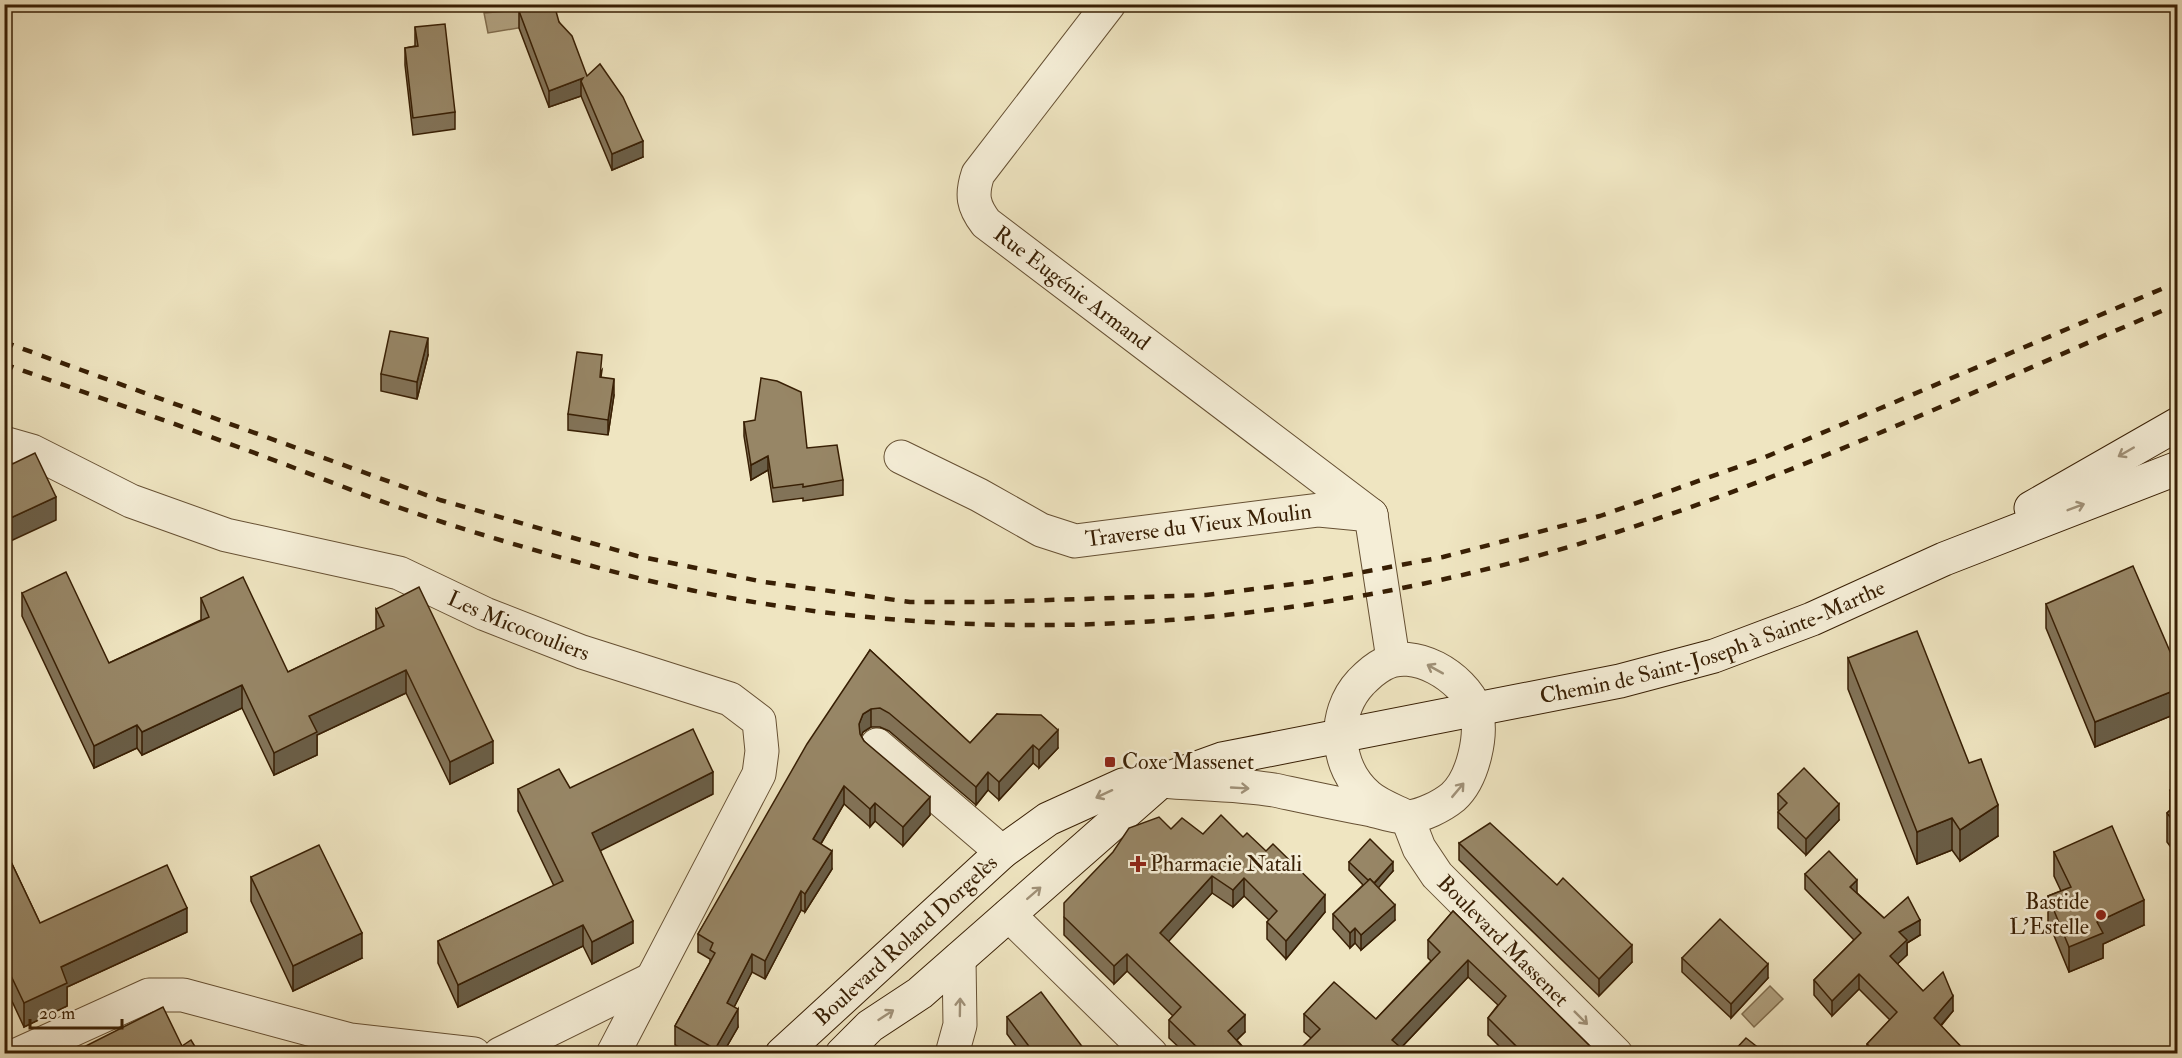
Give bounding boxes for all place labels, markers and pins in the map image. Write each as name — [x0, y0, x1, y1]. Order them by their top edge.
place label: Coxe Massenet — [1122, 748, 1254, 776]
marker: Coxe Massenet — [1103, 755, 1117, 769]
place label: Pharmacie Natali — [1150, 850, 1302, 878]
marker: Pharmacie Natali — [1131, 857, 1145, 871]
place label: Bastide L'Estelle — [2009, 888, 2089, 941]
marker: Bastide L'Estelle — [2094, 908, 2108, 922]

